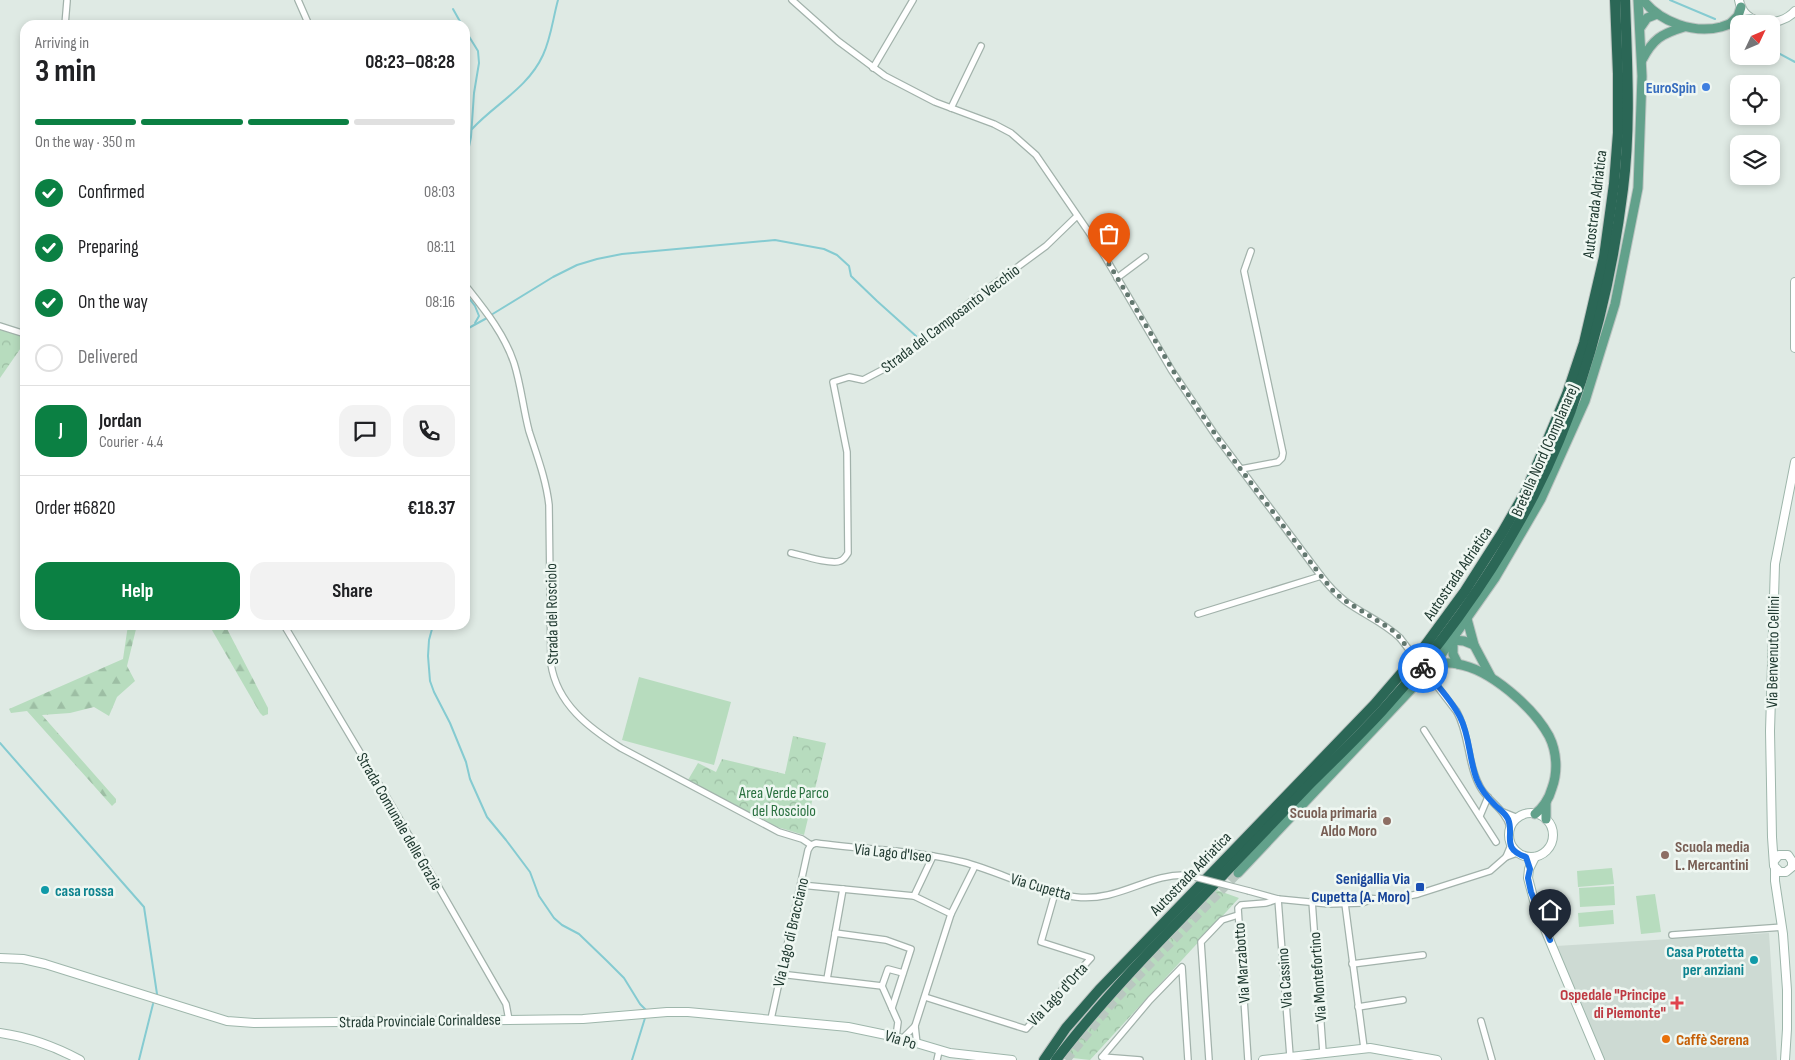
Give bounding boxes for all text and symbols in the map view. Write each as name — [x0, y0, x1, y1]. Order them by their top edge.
north arrow — [1730, 15, 1780, 65]
map controls — [1730, 15, 1780, 185]
text: Arriving in — [35, 34, 89, 53]
text: 08:23–08:28 — [365, 51, 455, 74]
text: 3 min — [35, 52, 96, 91]
button: locate — [1730, 75, 1780, 125]
place label: EuroSpin — [1646, 79, 1696, 98]
marker: EuroSpin — [1700, 81, 1712, 93]
text: On the way · 350 m — [35, 133, 135, 152]
button: layers — [1730, 135, 1780, 185]
street label: Autostrada Adriatica — [1579, 149, 1612, 260]
icon: check — [35, 179, 63, 207]
text: Confirmed — [78, 181, 145, 204]
text: 08:03 — [424, 183, 455, 202]
pin — [1088, 213, 1130, 264]
icon: bag — [1095, 220, 1123, 248]
icon: check — [35, 234, 63, 262]
text: Preparing — [78, 236, 139, 259]
text: 08:11 — [427, 238, 455, 257]
street label: Strada del Camposanto Vecchio — [878, 261, 1024, 377]
icon: check — [35, 289, 63, 317]
text: On the way — [78, 291, 148, 314]
text: 08:16 — [425, 293, 455, 312]
text: Delivered — [78, 346, 138, 369]
street label: Bretella Nord (Complanare) — [1508, 381, 1583, 520]
button: chat — [339, 405, 391, 457]
button: phone — [403, 405, 455, 457]
text: Jordan — [99, 410, 142, 433]
text: J — [59, 419, 63, 442]
text: Courier · 4.4 — [99, 433, 163, 452]
text: Order #6820 — [35, 497, 115, 520]
text: €18.37 — [408, 497, 455, 520]
street label: Autostrada Adriatica — [1419, 523, 1496, 625]
button: Help — [35, 562, 240, 620]
button: Share — [250, 562, 455, 620]
street label: Strada del Rosciolo — [542, 563, 563, 665]
street label: Via Benvenuto Cellini — [1763, 596, 1784, 708]
courier — [1398, 643, 1448, 693]
icon: bike — [1409, 654, 1437, 682]
street label: Strada Comunale delle Grazie — [352, 750, 446, 894]
park label: Area Verde Parco del Rosciolo — [738, 784, 829, 821]
place label: Scuola primaria Aldo Moro — [1290, 804, 1377, 841]
marker: Scuola primaria Aldo Moro — [1381, 815, 1393, 827]
street label: Autostrada Adriatica — [1146, 828, 1236, 920]
place label: Scuola media L. Mercantini — [1675, 838, 1749, 875]
street label: Via Lago d'Iseo — [853, 840, 932, 867]
marker: Scuola media L. Mercantini — [1659, 849, 1671, 861]
street label: Via Cupetta — [1008, 870, 1073, 905]
place label: Senigallia Via Cupetta (A. Moro) — [1311, 870, 1410, 907]
street label: Via Lago di Bracciano — [770, 876, 813, 989]
marker: Senigallia Via Cupetta (A. Moro) — [1414, 881, 1426, 893]
place label: casa rossa — [55, 882, 114, 901]
marker: casa rossa — [39, 884, 51, 896]
pin — [1529, 889, 1571, 940]
icon: home — [1536, 896, 1564, 924]
street label: Via Marzabotto — [1230, 922, 1255, 1004]
street label: Via Montefortino — [1306, 931, 1331, 1023]
place label: Casa Protetta per anziani — [1666, 943, 1744, 980]
street label: Via Cassino — [1274, 947, 1297, 1009]
marker: Casa Protetta per anziani — [1748, 954, 1760, 966]
street label: Via Lago d'Orta — [1024, 960, 1092, 1030]
place label: Ospedale "Principe di Piemonte" — [1560, 986, 1666, 1023]
marker: Ospedale "Principe di Piemonte" — [1670, 996, 1684, 1010]
street label: Strada Provinciale Corinaldese — [339, 1011, 501, 1032]
street label: Via Po — [882, 1027, 919, 1054]
place label: Caffè Serena — [1676, 1031, 1749, 1050]
marker: Caffè Serena — [1660, 1033, 1672, 1045]

